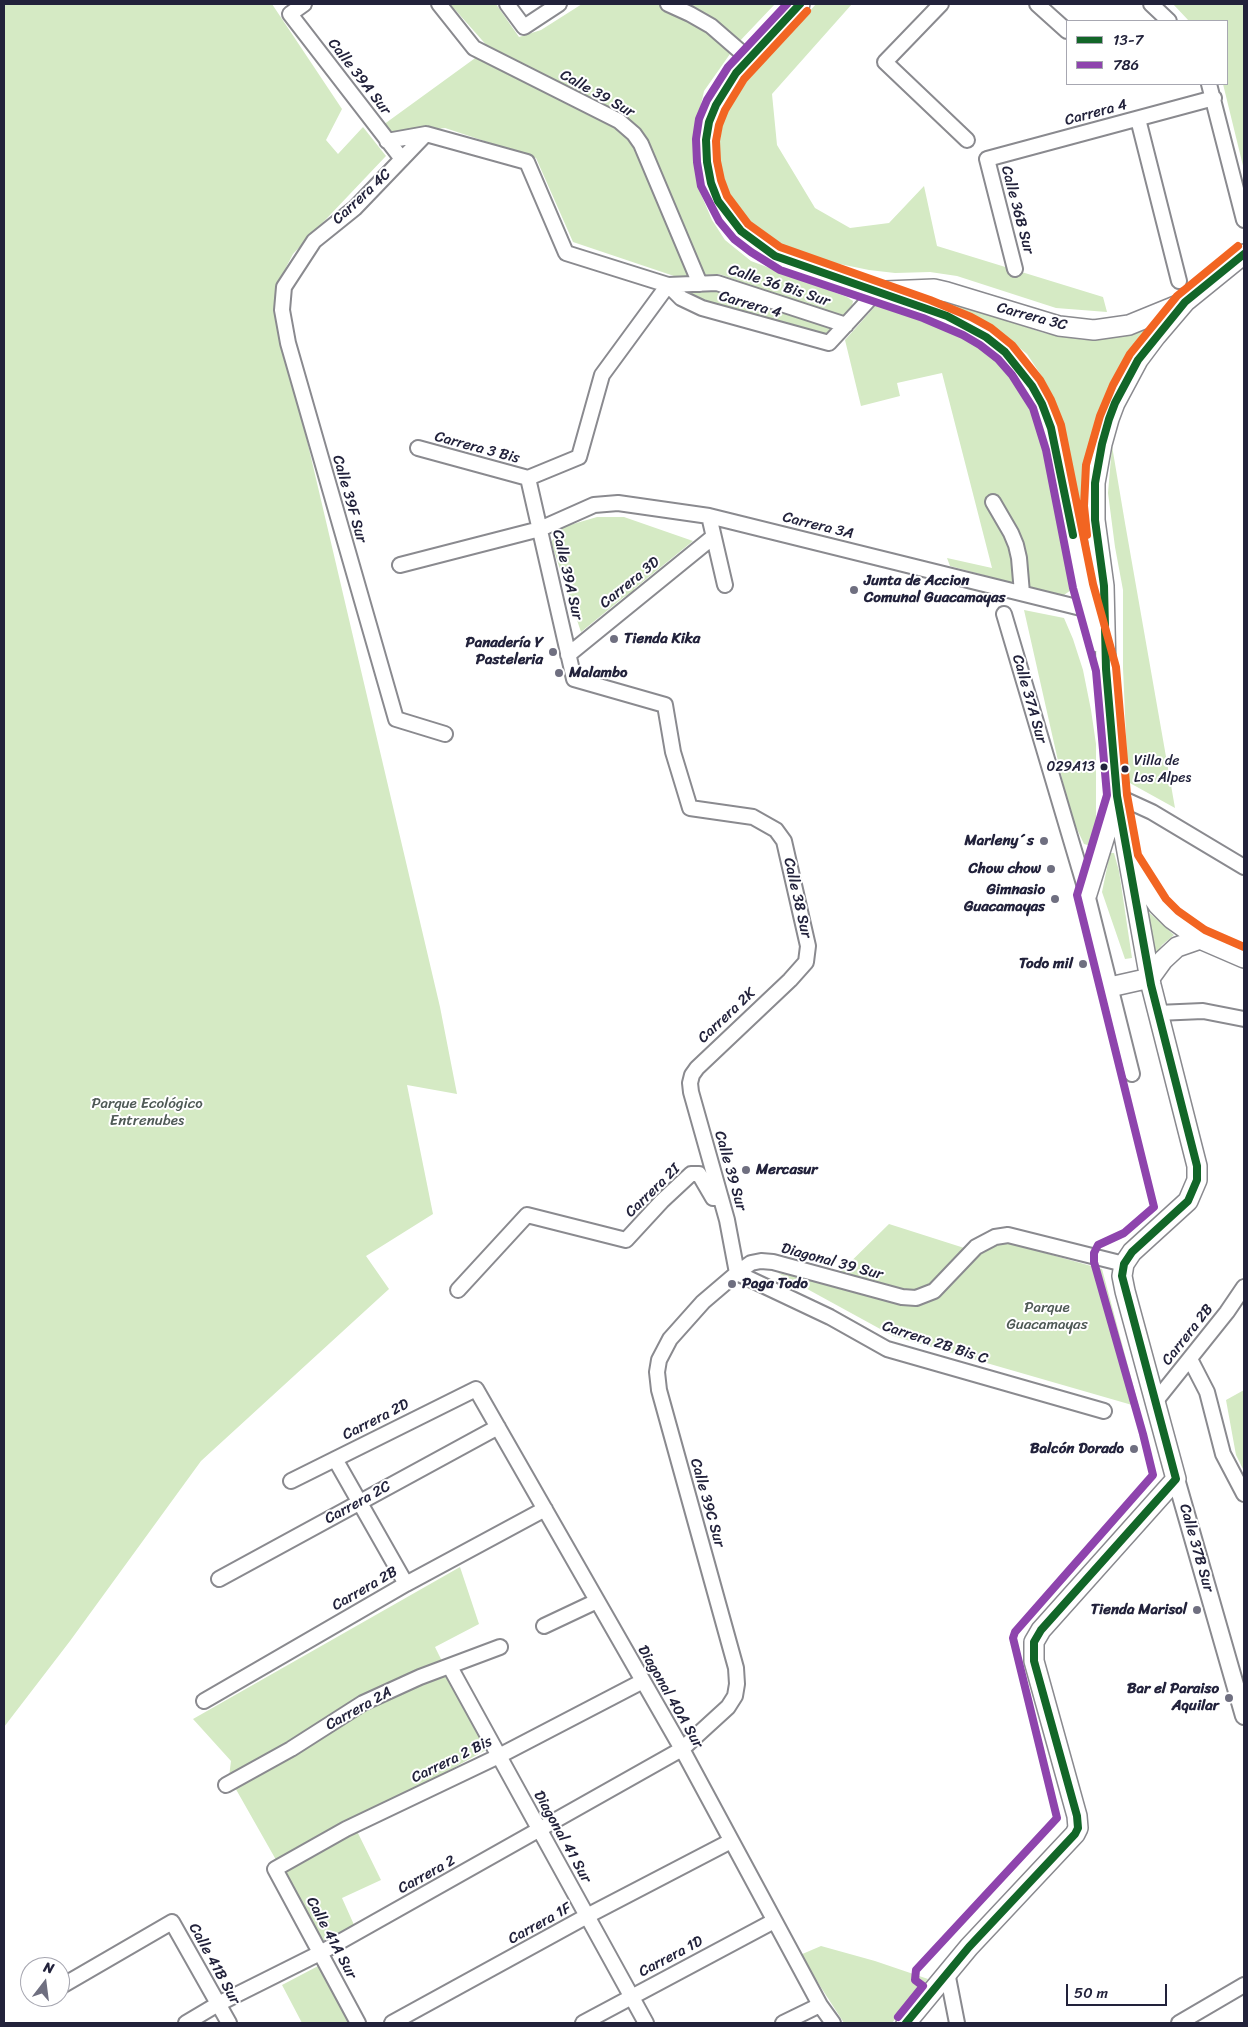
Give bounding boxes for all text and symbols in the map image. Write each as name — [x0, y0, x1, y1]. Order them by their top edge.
legend — [1066, 20, 1228, 85]
text: 13-7 — [1113, 27, 1143, 53]
street label: Calle 39A Sur — [324, 35, 394, 119]
text: 786 — [1113, 52, 1139, 78]
street label: Calle 39 Sur — [557, 66, 637, 122]
street label: Carrera 4 — [1063, 96, 1129, 130]
street label: Calle 36B Sur — [997, 164, 1037, 256]
street label: Carrera 4C — [329, 165, 395, 229]
street label: Calle 36 Bis Sur — [726, 261, 832, 311]
street label: Carrera 4 — [717, 288, 783, 322]
street label: Carrera 3C — [995, 299, 1069, 335]
street label: Carrera 3 Bis — [433, 428, 521, 468]
street label: Calle 39F Sur — [328, 453, 370, 545]
street label: Carrera 3A — [781, 508, 855, 544]
street label: Calle 39A Sur — [548, 528, 586, 622]
street label: Carrera 3D — [596, 553, 664, 613]
place label: Junta de Accion Comunal Guacamayas — [864, 572, 1005, 607]
marker: Junta de Accion Comunal Guacamayas — [848, 584, 860, 596]
place label: Tienda Kika — [624, 630, 700, 648]
marker: Tienda Kika — [608, 633, 620, 645]
place label: Panadería Y Pasteleria — [466, 634, 543, 669]
marker: Panadería Y Pasteleria — [547, 646, 559, 658]
street label: Calle 37A Sur — [1008, 653, 1050, 745]
place label: Malambo — [569, 664, 628, 682]
marker: Malambo — [553, 667, 565, 679]
place label: Villa de Los Alpes — [1134, 753, 1191, 786]
place label: 029A13 — [1047, 759, 1095, 775]
marker: 029A13 — [1099, 762, 1109, 772]
marker: Villa de Los Alpes — [1120, 764, 1130, 774]
place label: Marleny´s — [965, 832, 1034, 850]
marker: Marleny´s — [1038, 835, 1050, 847]
street label: Calle 38 Sur — [779, 856, 815, 940]
place label: Chow chow — [969, 860, 1041, 878]
marker: Chow chow — [1045, 863, 1057, 875]
place label: Gimnasio Guacamayas — [964, 881, 1045, 916]
marker: Gimnasio Guacamayas — [1049, 893, 1061, 905]
place label: Todo mil — [1019, 955, 1073, 973]
marker: Todo mil — [1077, 958, 1089, 970]
street label: Carrera 2K — [694, 985, 760, 1047]
park label: Parque Ecológico Entrenubes — [91, 1095, 203, 1130]
street label: Calle 39 Sur — [710, 1129, 750, 1213]
street label: Carrera 2I — [622, 1161, 684, 1221]
place label: Mercasur — [756, 1161, 817, 1179]
marker: Mercasur — [740, 1164, 752, 1176]
street label: Diagonal 39 Sur — [779, 1240, 885, 1284]
place label: Paga Todo — [742, 1275, 808, 1293]
marker: Paga Todo — [726, 1278, 738, 1290]
park label: Parque Guacamayas — [1006, 1299, 1088, 1334]
street label: Carrera 2B — [1159, 1301, 1217, 1369]
street label: Carrera 2B Bis C — [880, 1317, 990, 1369]
street label: Carrera 2D — [340, 1396, 412, 1444]
place label: Balcón Dorado — [1030, 1440, 1124, 1458]
marker: Balcón Dorado — [1128, 1443, 1140, 1455]
street label: Calle 39C Sur — [686, 1457, 728, 1549]
street label: Carrera 2C — [322, 1478, 394, 1528]
street label: Calle 37B Sur — [1175, 1502, 1217, 1594]
street label: Carrera 2B — [329, 1563, 401, 1615]
place label: Tienda Marisol — [1091, 1601, 1187, 1619]
marker: Tienda Marisol — [1191, 1604, 1203, 1616]
street label: Diagonal 40A Sur — [633, 1642, 707, 1752]
place label: Bar el Paraiso Aquilar — [1127, 1680, 1219, 1715]
street label: Carrera 2A — [323, 1683, 395, 1735]
marker: Bar el Paraiso Aquilar — [1223, 1692, 1235, 1704]
street label: Carrera 2 Bis — [409, 1733, 495, 1787]
street label: Diagonal 41 Sur — [529, 1788, 595, 1886]
street label: Carrera 2 — [395, 1852, 459, 1898]
street label: Calle 41A Sur — [302, 1894, 360, 1982]
street label: Carrera 1F — [505, 1899, 575, 1949]
street label: Calle 41B Sur — [184, 1920, 244, 2008]
street label: Carrera 1D — [636, 1933, 706, 1981]
text: N — [41, 1955, 57, 1981]
north arrow — [20, 1957, 70, 2007]
scale bar — [1068, 1974, 1169, 2006]
text: 50 m — [1074, 1980, 1108, 2006]

